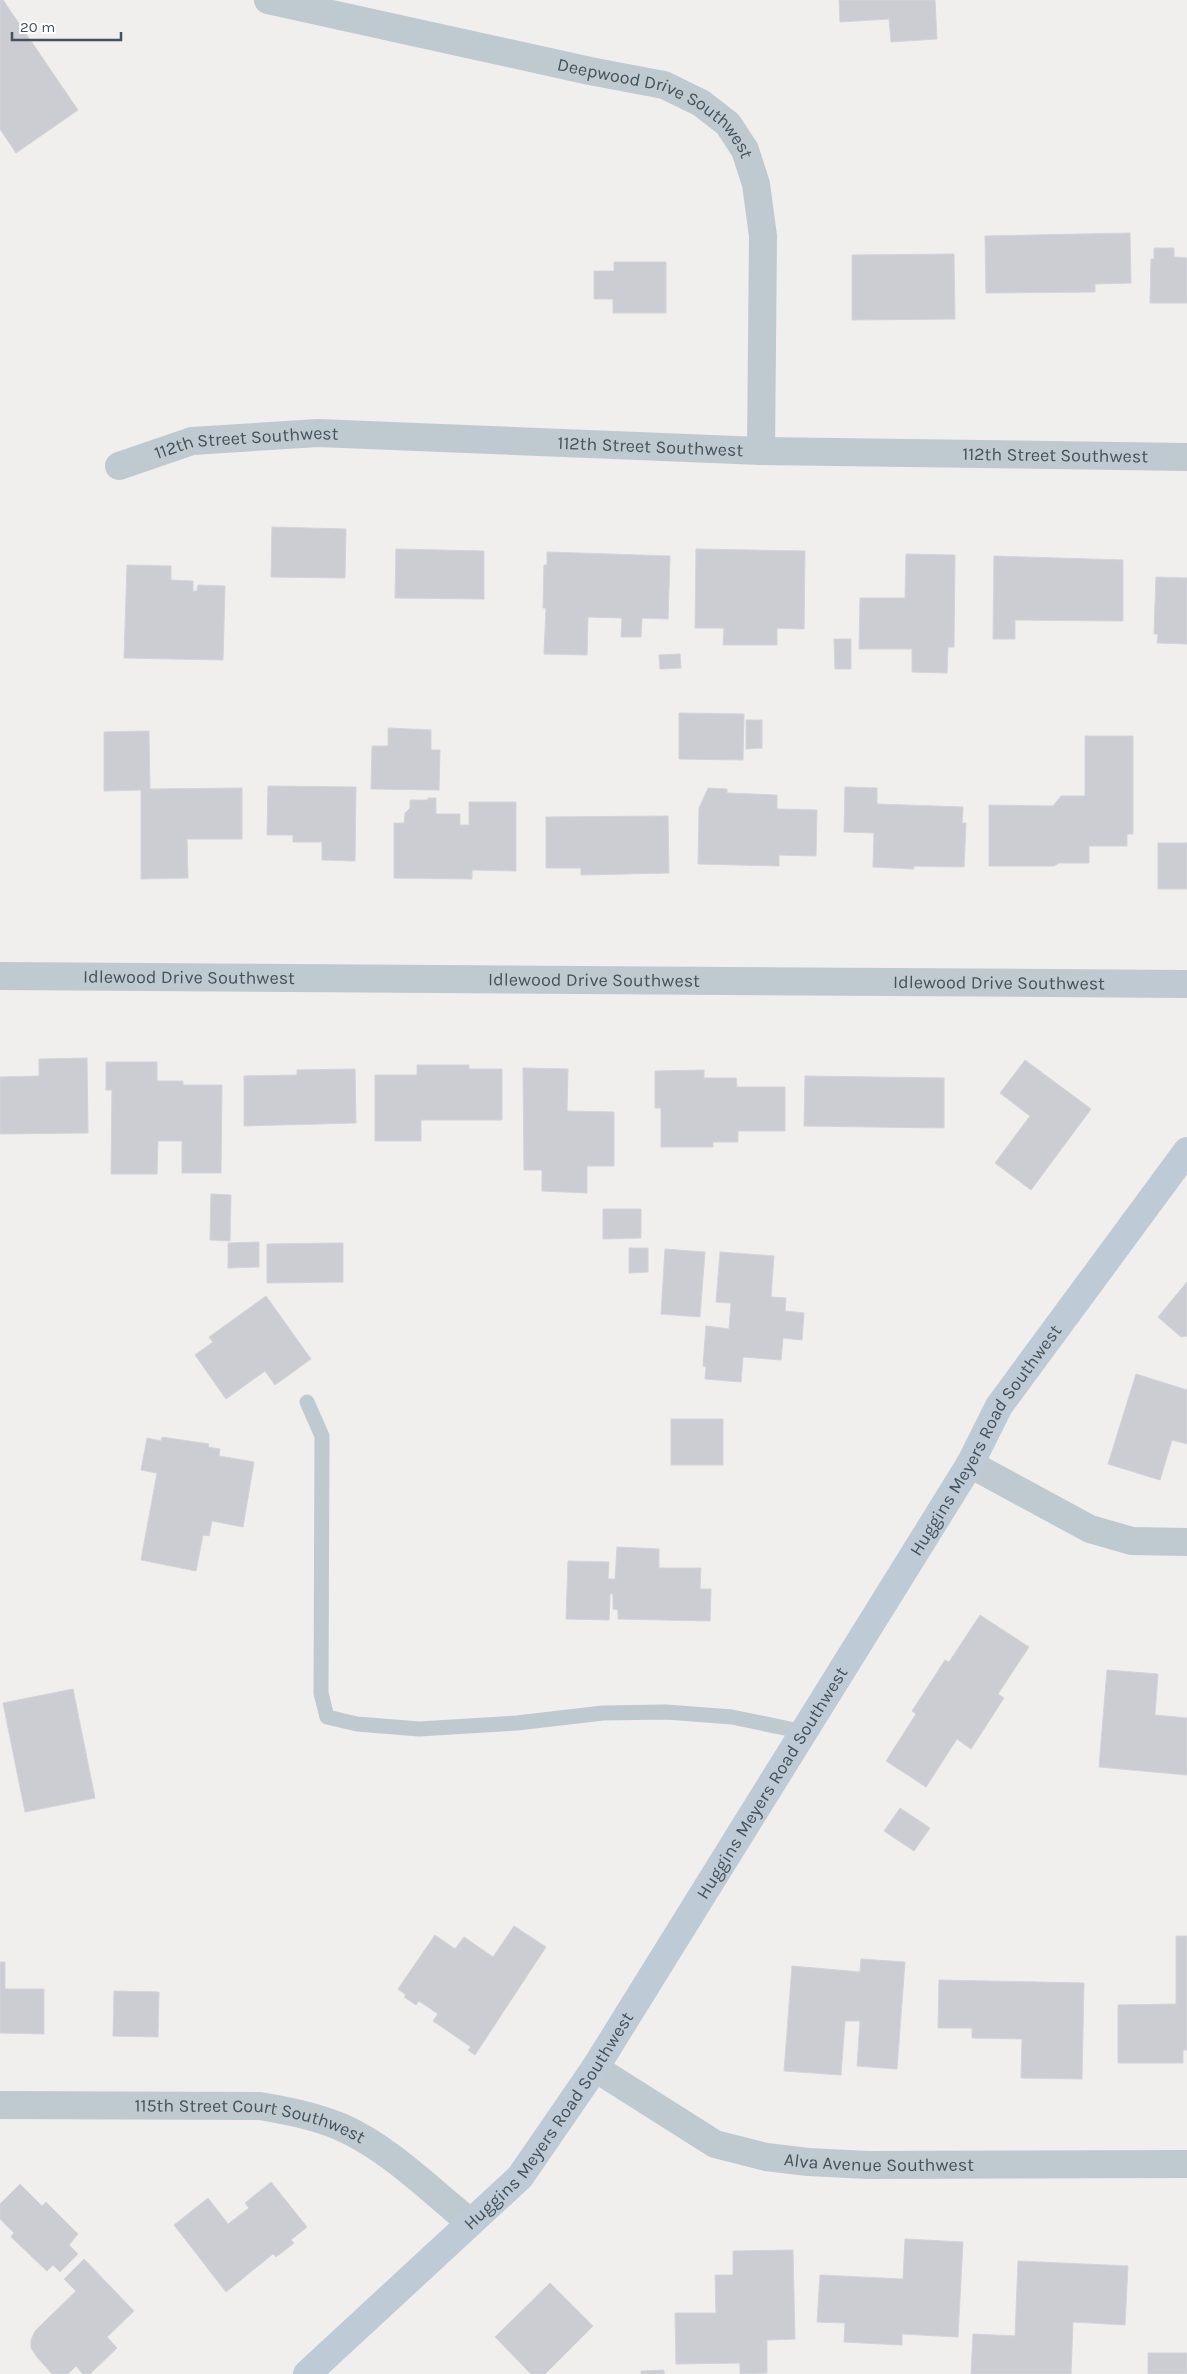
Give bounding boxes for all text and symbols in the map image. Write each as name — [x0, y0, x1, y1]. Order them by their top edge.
scale bar — [12, 10, 121, 42]
text: 20 m — [20, 18, 55, 36]
street label: Deepwood Drive Southwest — [555, 53, 758, 161]
street label: 112th Street Southwest — [151, 422, 339, 464]
street label: 112th Street Southwest — [557, 432, 744, 461]
street label: 112th Street Southwest — [962, 443, 1148, 467]
street label: Idlewood Drive Southwest — [83, 966, 295, 989]
street label: Idlewood Drive Southwest — [488, 968, 700, 992]
street label: Idlewood Drive Southwest — [893, 971, 1105, 994]
street label: Huggins Meyers Road Southwest — [905, 1320, 1066, 1560]
street label: Huggins Meyers Road Southwest — [692, 1663, 852, 1903]
street label: Huggins Meyers Road Southwest — [459, 2007, 638, 2234]
street label: 115th Street Court Southwest — [134, 2095, 369, 2148]
street label: Alva Avenue Southwest — [783, 2148, 974, 2176]

